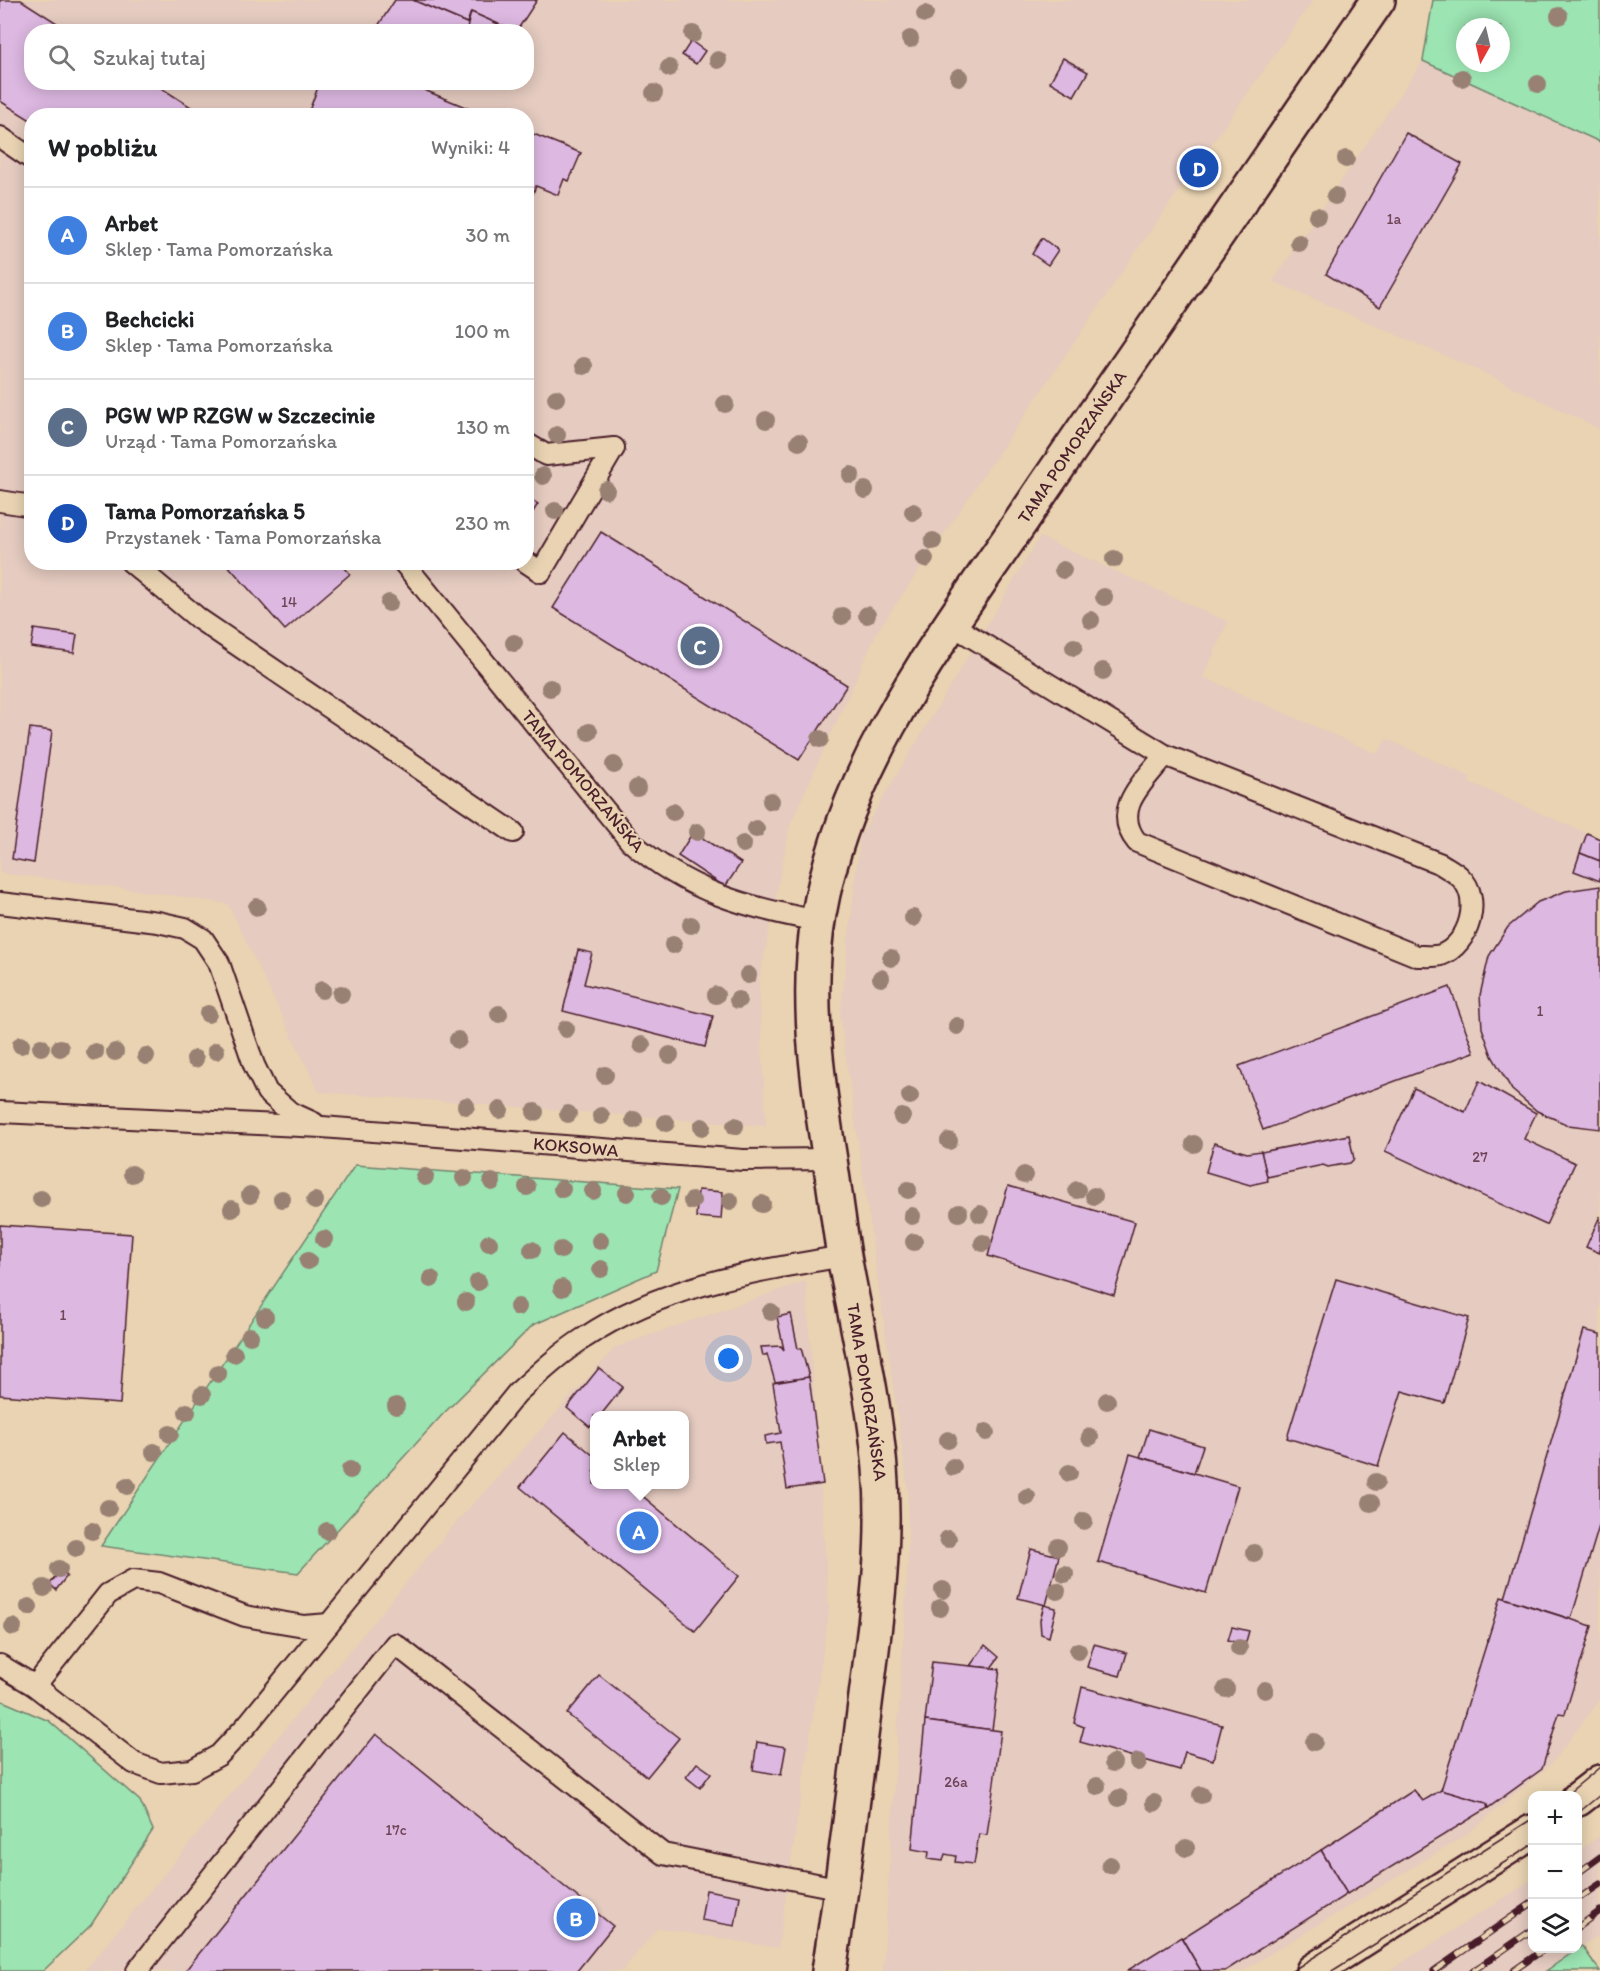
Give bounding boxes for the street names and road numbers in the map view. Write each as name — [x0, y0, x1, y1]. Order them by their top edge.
street label: TAMA POMORZAŃSKA — [1013, 366, 1132, 528]
street label: TAMA POMORZAŃSKA — [517, 705, 649, 857]
street label: KOKSOWA — [532, 1132, 620, 1162]
street label: TAMA POMORZAŃSKA — [842, 1302, 892, 1483]

